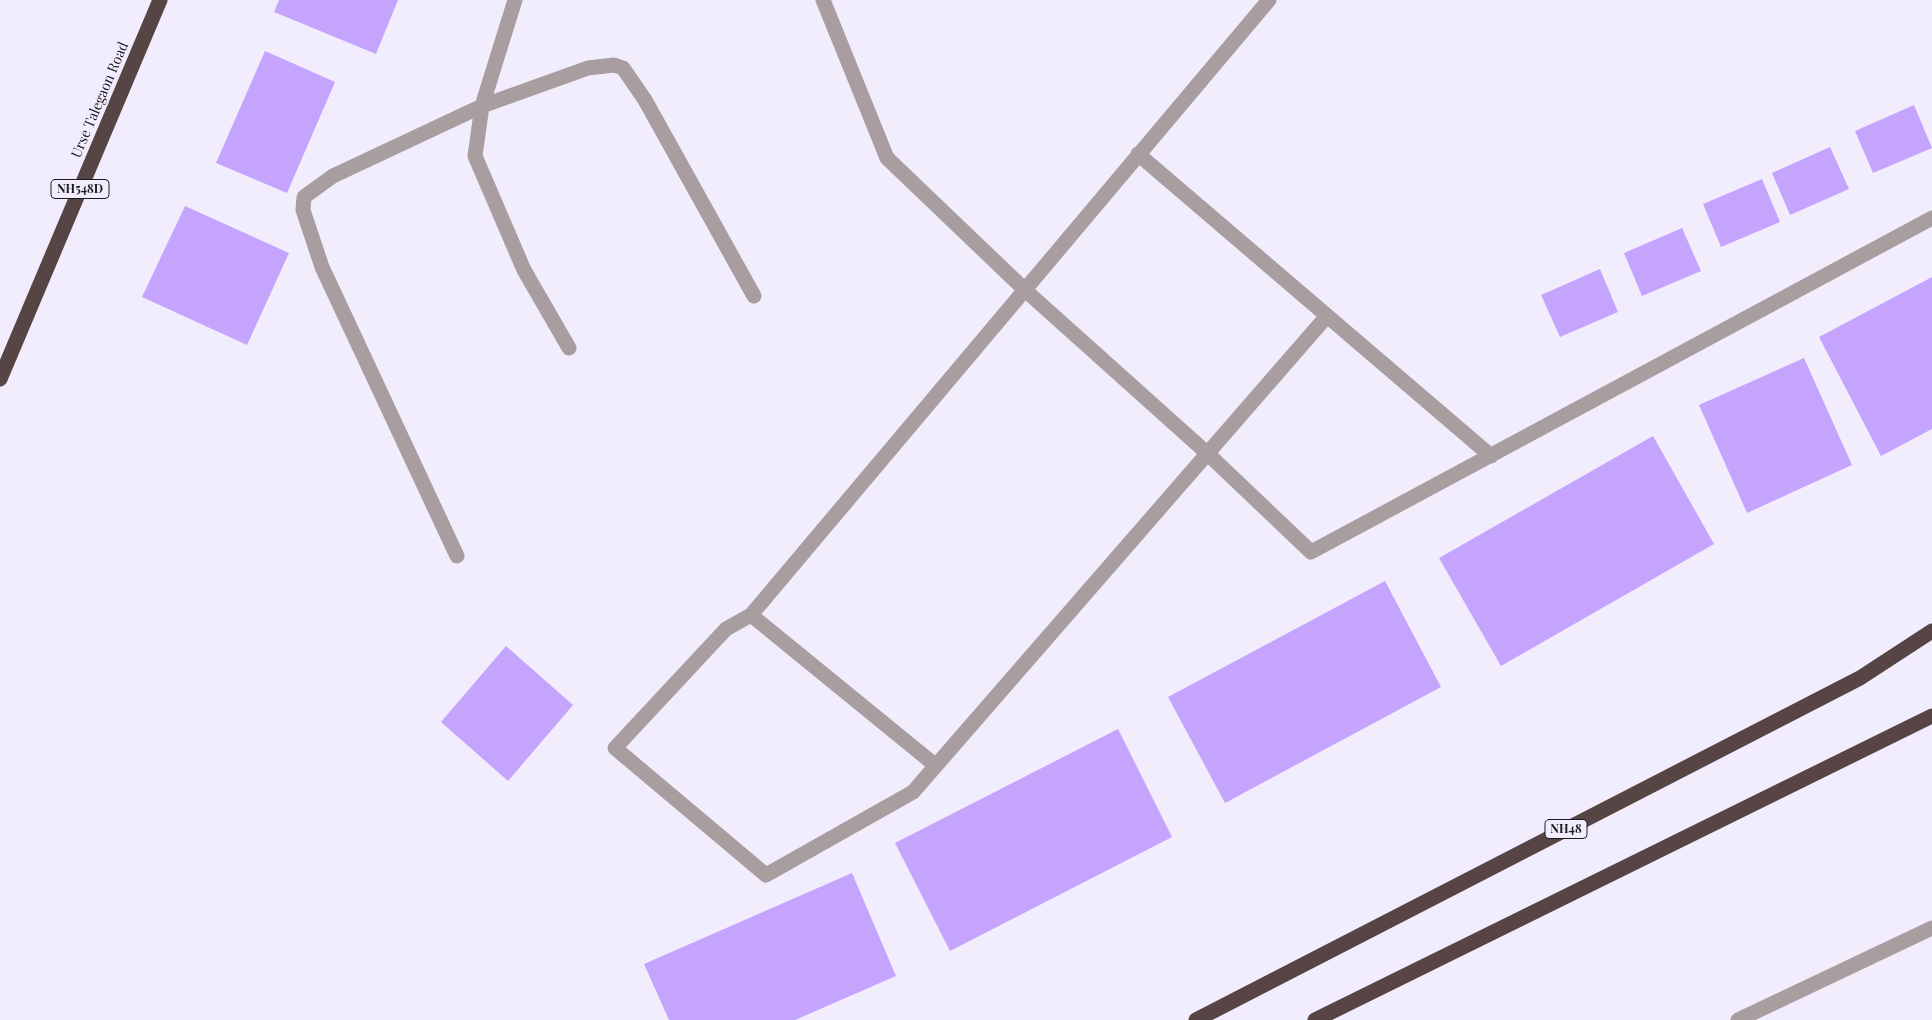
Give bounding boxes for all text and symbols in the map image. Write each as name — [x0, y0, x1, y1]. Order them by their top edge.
street label: Urse Talegaon Road — [68, 39, 132, 161]
road number: NH548D — [51, 180, 109, 198]
road number: NH48 — [1545, 820, 1587, 839]

